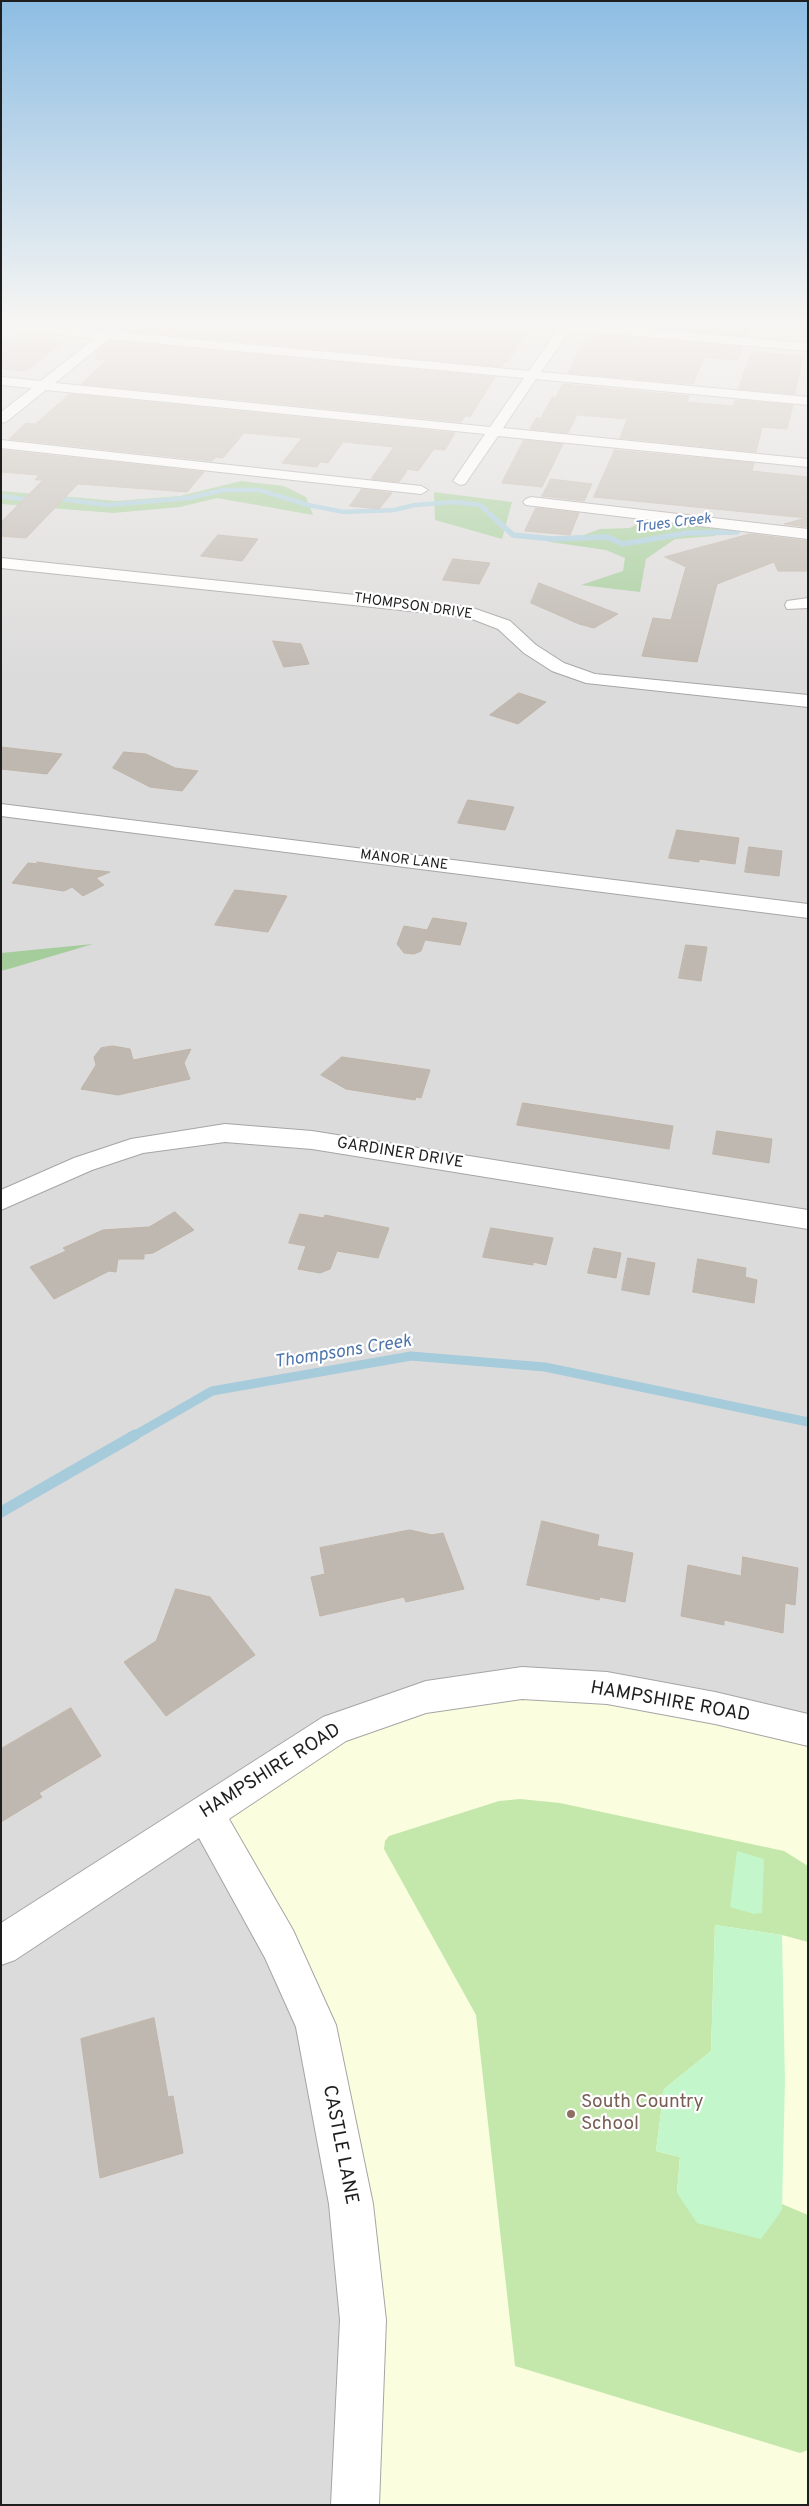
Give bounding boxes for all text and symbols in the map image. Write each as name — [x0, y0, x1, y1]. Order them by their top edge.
water label: Trues Creek — [634, 510, 712, 538]
street label: THOMPSON DRIVE — [353, 590, 473, 624]
street label: MANOR LANE — [359, 847, 449, 875]
street label: GARDINER DRIVE — [335, 1135, 465, 1173]
water label: Thompsons Creek — [273, 1332, 413, 1374]
street label: HAMPSHIRE ROAD — [588, 1678, 752, 1728]
street label: HAMPSHIRE ROAD — [196, 1719, 346, 1825]
street label: CASTLE LANE — [316, 2083, 362, 2207]
place label: South Country School — [581, 2092, 704, 2136]
marker: South Country School — [565, 2108, 577, 2120]

